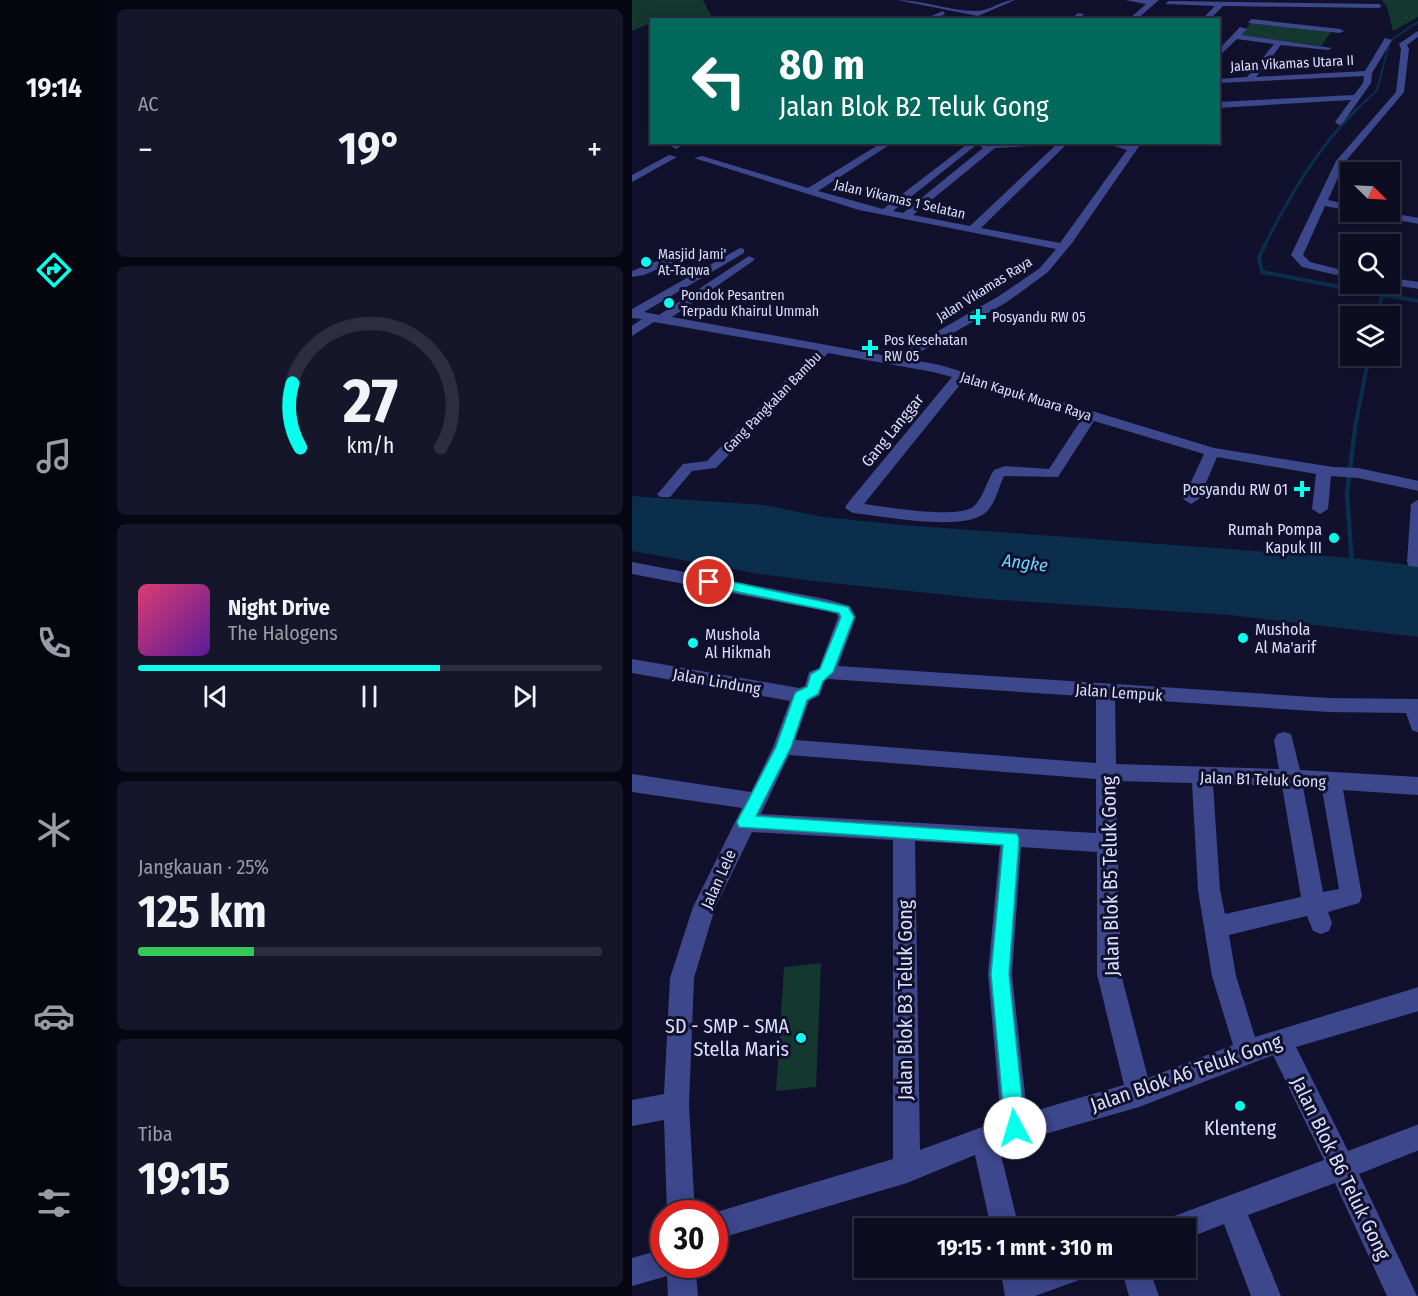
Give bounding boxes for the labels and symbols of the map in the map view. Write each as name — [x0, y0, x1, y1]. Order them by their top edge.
street label: Jalan Vikamas Utara II — [1230, 52, 1354, 75]
north arrow — [1340, 162, 1400, 222]
street label: Jalan Vikamas 1 Selatan — [833, 176, 967, 223]
place label: Masjid Jami' At-Taqwa — [658, 246, 727, 279]
street label: Jalan Vikamas Raya — [933, 253, 1035, 326]
marker: Masjid Jami' At-Taqwa — [639, 255, 653, 269]
place label: Pondok Pesantren Terpadu Khairul Ummah — [681, 287, 819, 320]
marker: Pondok Pesantren Terpadu Khairul Ummah — [662, 296, 676, 310]
marker: Posyandu RW 05 — [969, 308, 987, 326]
place label: Posyandu RW 05 — [992, 309, 1086, 326]
place label: Pos Kesehatan RW 05 — [884, 332, 968, 365]
marker: Pos Kesehatan RW 05 — [861, 339, 879, 357]
street label: Gang Pangkalan Bambu — [720, 348, 825, 456]
street label: Jalan Kapuk Muara Raya — [958, 368, 1094, 425]
street label: Gang Langgar — [857, 390, 928, 471]
place label: Posyandu RW 01 — [1183, 480, 1288, 499]
marker: Posyandu RW 01 — [1293, 480, 1311, 498]
place label: Rumah Pompa Kapuk III — [1228, 520, 1322, 557]
marker: Rumah Pompa Kapuk III — [1327, 531, 1341, 545]
water label: Angke — [1000, 549, 1049, 577]
pin — [683, 556, 734, 607]
place label: Mushola Al Ma'arif — [1255, 620, 1317, 657]
place label: Mushola Al Hikmah — [705, 625, 771, 662]
marker: Mushola Al Ma'arif — [1236, 631, 1250, 645]
marker: Mushola Al Hikmah — [686, 636, 700, 650]
street label: Jalan Lindung — [672, 664, 763, 699]
street label: Jalan Lempuk — [1075, 680, 1164, 705]
street label: Jalan B1 Teluk Gong — [1200, 768, 1327, 791]
street label: Jalan Blok B5 Teluk Gong — [1096, 775, 1124, 976]
street label: Jalan Lele — [697, 847, 740, 912]
street label: Jalan Blok B3 Teluk Gong — [893, 899, 917, 1100]
place label: SD - SMP - SMA Stella Maris — [665, 1014, 789, 1061]
street label: Jalan Blok A6 Teluk Gong — [1087, 1029, 1285, 1117]
marker: SD - SMP - SMA Stella Maris — [794, 1031, 808, 1045]
street label: Jalan Blok B6 Teluk Gong — [1286, 1072, 1396, 1264]
position arrow — [983, 1096, 1047, 1160]
marker: Klenteng — [1233, 1099, 1247, 1113]
place label: Klenteng — [1204, 1116, 1277, 1140]
speed limit sign: 30 — [650, 1200, 728, 1278]

